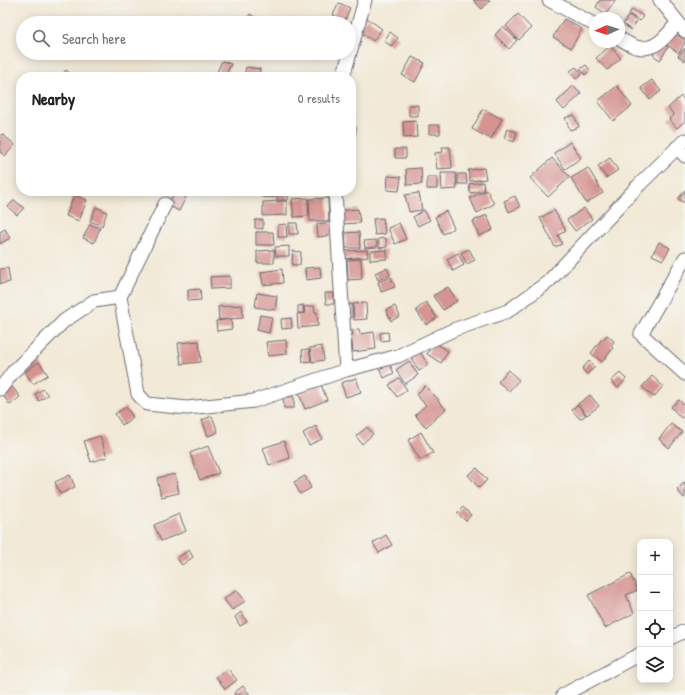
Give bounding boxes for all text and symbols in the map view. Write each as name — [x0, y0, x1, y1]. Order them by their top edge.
north arrow — [589, 12, 625, 48]
search box — [16, 16, 356, 60]
icon: search — [30, 27, 52, 49]
text: Search here — [62, 28, 126, 49]
text: Nearby — [32, 87, 75, 110]
text: 0 results — [298, 89, 340, 107]
map controls — [637, 539, 673, 683]
button: + — [637, 539, 673, 575]
button: − — [637, 575, 673, 611]
button: locate — [637, 611, 673, 647]
button: layers — [637, 647, 673, 683]

